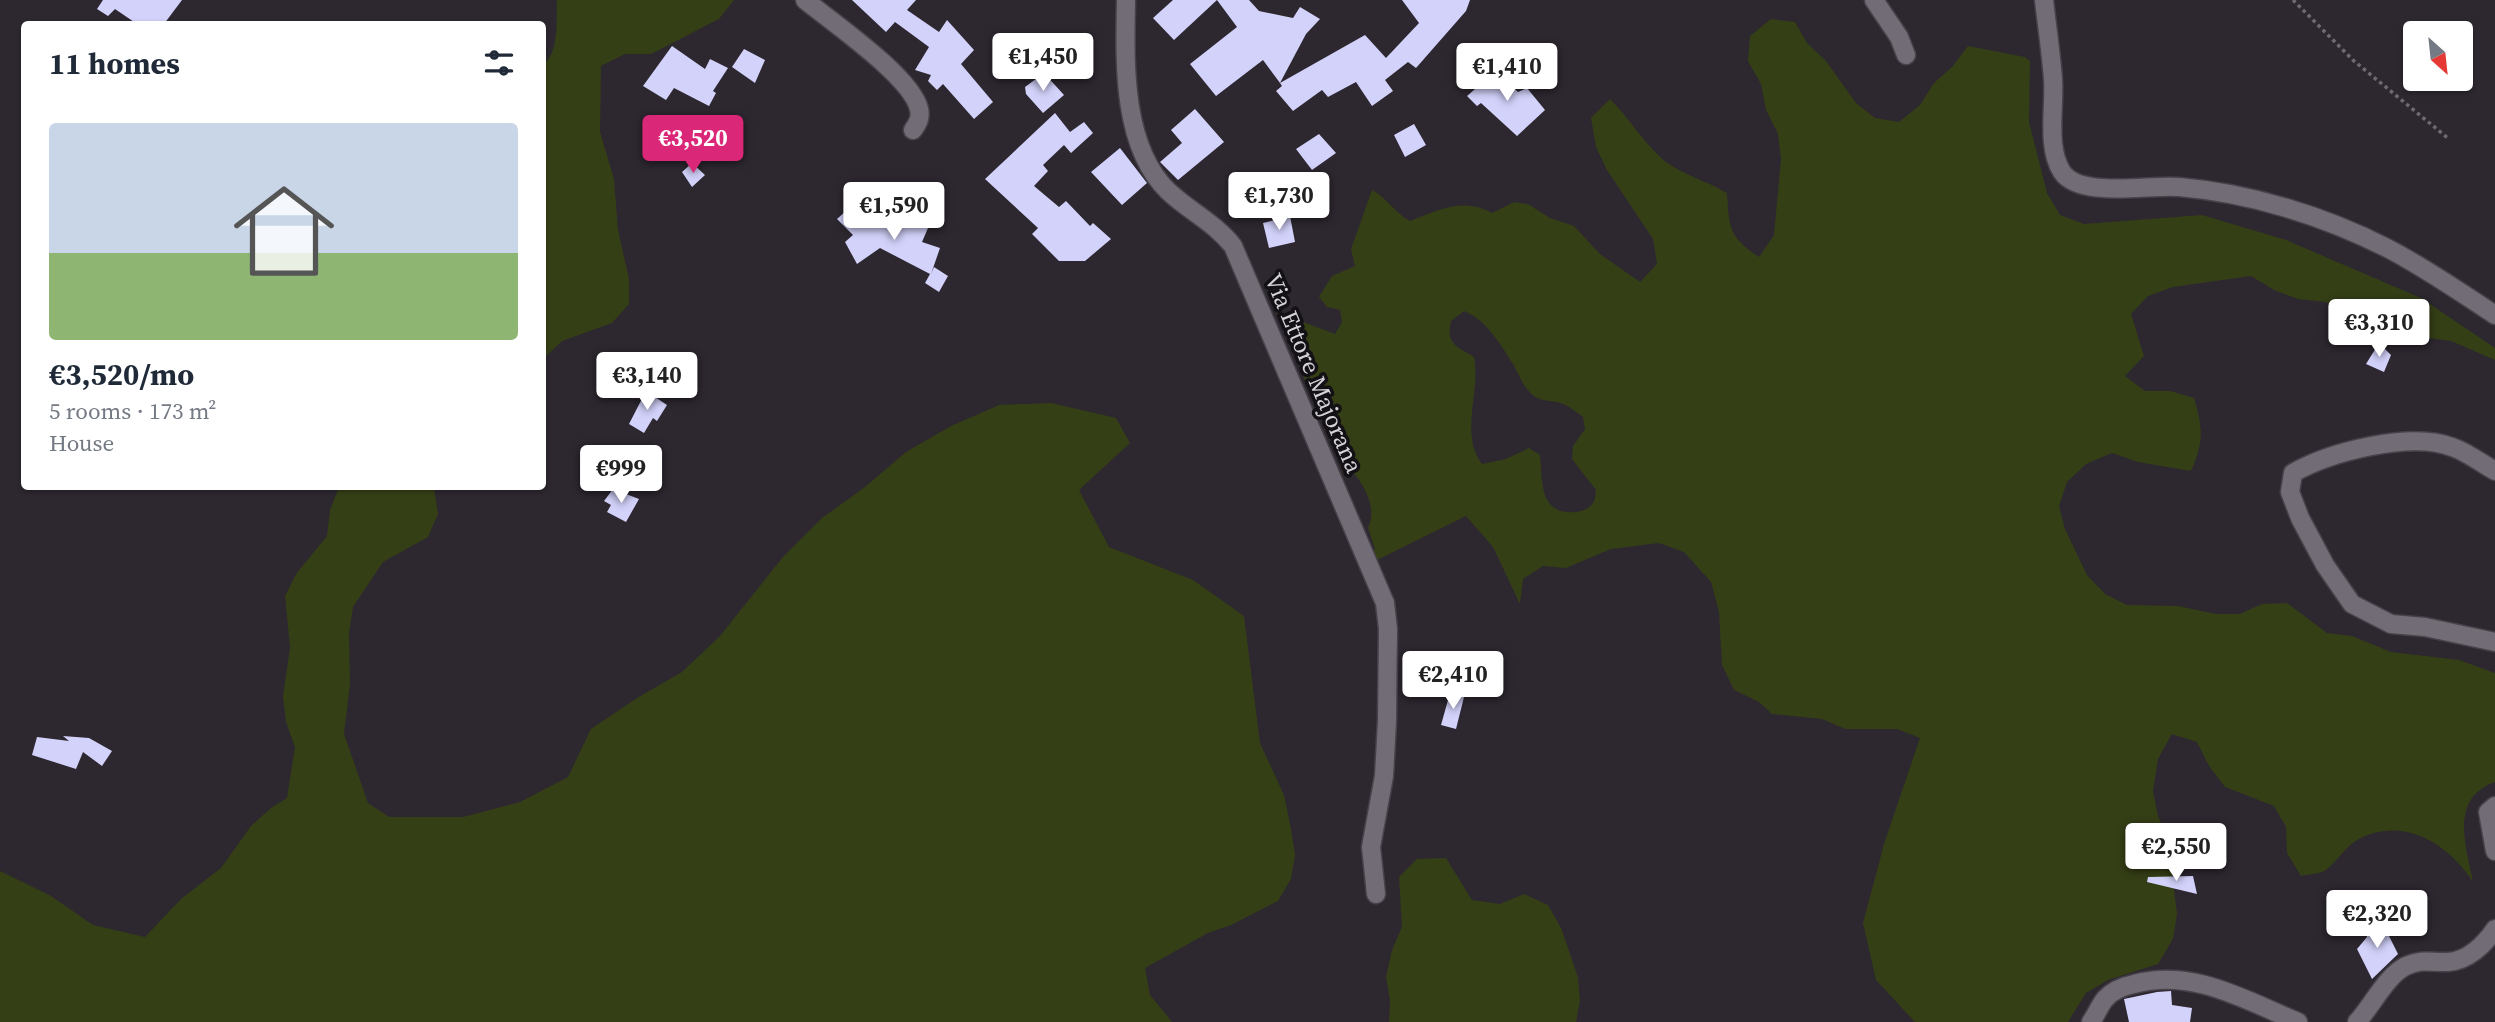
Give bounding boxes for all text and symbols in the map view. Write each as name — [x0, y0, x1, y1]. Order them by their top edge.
north arrow — [2403, 21, 2473, 91]
map controls — [2403, 21, 2473, 91]
pin: €1,450 — [986, 34, 1100, 93]
text: €1,450 — [1008, 40, 1078, 72]
text: 11 homes — [49, 43, 180, 84]
pin: €1,410 — [1450, 43, 1564, 103]
icon: filters — [480, 44, 518, 82]
text: €1,410 — [1472, 50, 1542, 82]
pin: €3,520 — [636, 116, 750, 175]
text: €3,520 — [658, 122, 728, 154]
icon: home — [221, 168, 347, 294]
pin: €1,730 — [1222, 173, 1336, 232]
text: €1,730 — [1244, 179, 1314, 211]
pin: €1,590 — [837, 182, 951, 242]
text: €1,590 — [859, 189, 929, 221]
street label: Via Ettore Majorana — [1257, 268, 1371, 478]
pin: €3,310 — [2322, 300, 2436, 359]
text: €3,310 — [2344, 306, 2414, 338]
pin: €3,140 — [590, 352, 704, 412]
text: €3,520/mo — [49, 354, 194, 395]
text: €3,140 — [612, 359, 682, 391]
text: 5 rooms · 173 m² — [49, 395, 216, 427]
text: House — [49, 427, 114, 459]
pin: €999 — [580, 446, 662, 505]
text: €999 — [596, 452, 646, 484]
pin: €2,410 — [1396, 652, 1510, 711]
text: €2,410 — [1418, 658, 1488, 690]
pin: €2,550 — [2119, 824, 2233, 883]
text: €2,550 — [2141, 830, 2211, 862]
pin: €2,320 — [2320, 890, 2434, 950]
text: €2,320 — [2342, 897, 2412, 929]

